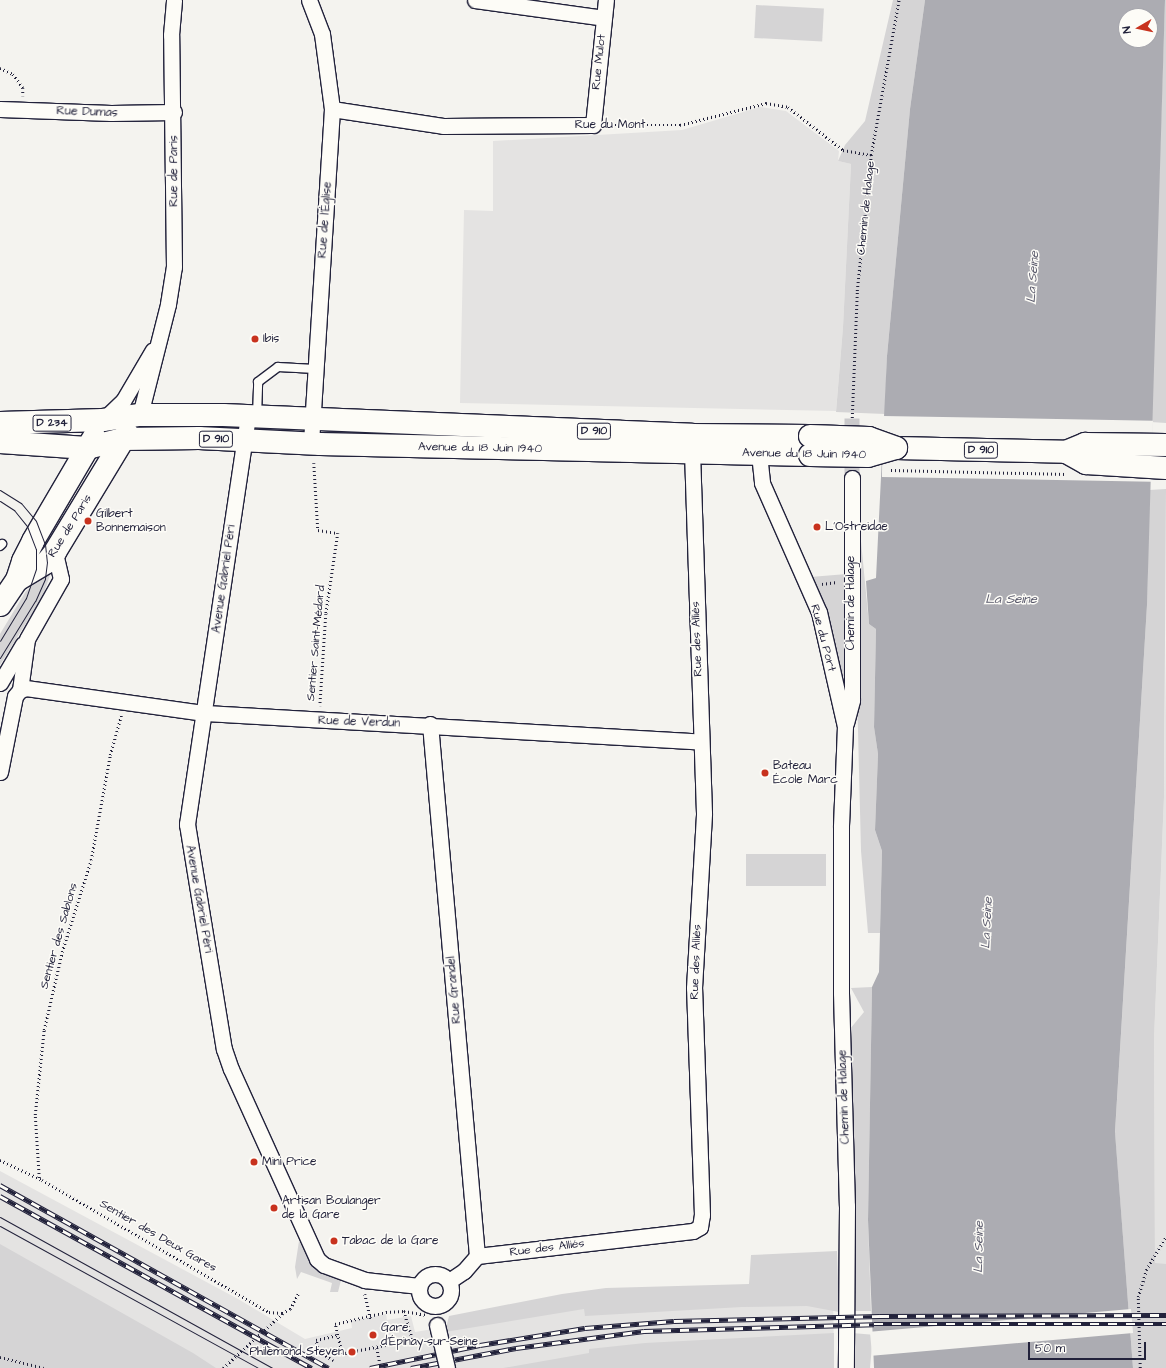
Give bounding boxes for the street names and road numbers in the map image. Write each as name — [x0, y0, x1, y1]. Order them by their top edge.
street label: Rue Mulot — [589, 34, 609, 90]
street label: Rue Dumas — [56, 104, 118, 120]
street label: Rue du Mont — [575, 118, 645, 132]
street label: Rue de Paris — [167, 135, 181, 207]
street label: Chemin de Halage — [854, 160, 878, 256]
street label: Rue de l'Église — [315, 181, 335, 259]
road number: D 234 — [32, 414, 72, 432]
road number: D 910 — [576, 422, 612, 440]
road number: D 910 — [198, 430, 234, 448]
street label: Avenue du 18 Juin 1940 — [418, 440, 542, 456]
road number: D 910 — [963, 441, 999, 459]
street label: Avenue du 18 Juin 1940 — [742, 446, 866, 462]
street label: Rue de Paris — [45, 492, 95, 560]
street label: Avenue Gabriel Péri — [209, 524, 239, 634]
street label: Chemin de Halage — [844, 556, 858, 650]
street label: Sentier Saint-Médard — [304, 584, 328, 702]
street label: Rue des Alliés — [688, 601, 706, 677]
street label: Rue du Port — [807, 603, 839, 673]
street label: Rue de Verdun — [318, 713, 400, 731]
street label: Avenue Gabriel Péri — [182, 844, 216, 954]
street label: Sentier des Sablons — [37, 881, 81, 991]
street label: Rue des Alliés — [687, 924, 705, 1000]
street label: Rue Grandel — [444, 956, 464, 1024]
street label: Chemin de Halage — [835, 1050, 853, 1144]
street label: Sentier des Deux Gares — [97, 1197, 219, 1275]
street label: Rue des Alliés — [509, 1236, 585, 1260]

